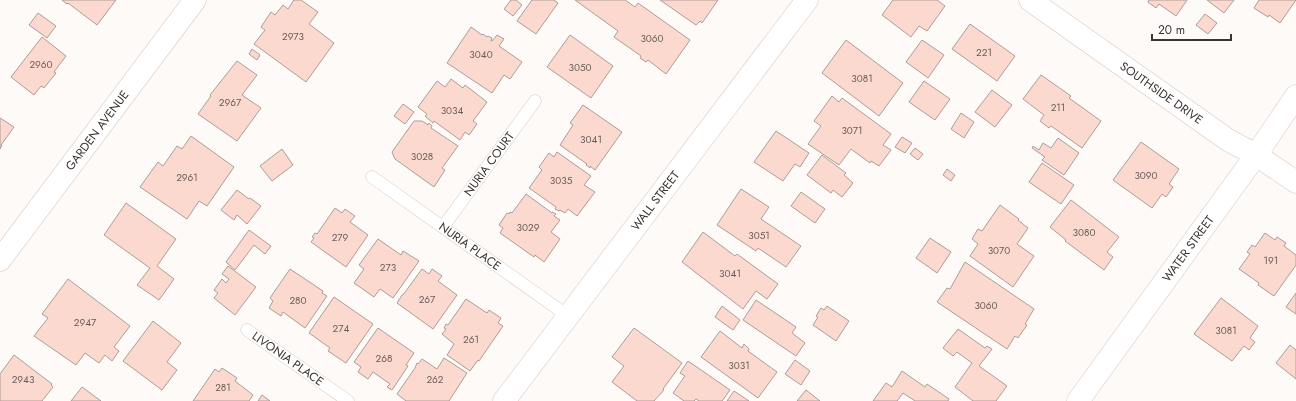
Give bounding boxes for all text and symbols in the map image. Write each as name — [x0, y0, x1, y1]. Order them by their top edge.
scale bar — [1152, 16, 1231, 42]
text: 20 m — [1158, 21, 1185, 39]
house number: 2973 — [282, 29, 304, 44]
house number: 3060 — [640, 31, 664, 46]
house number: 221 — [976, 45, 992, 60]
house number: 3040 — [469, 47, 493, 62]
house number: 2960 — [29, 57, 53, 72]
street label: SOUTHSIDE DRIVE — [1116, 57, 1207, 129]
house number: 3050 — [568, 60, 592, 75]
house number: 3081 — [851, 71, 873, 86]
street label: GARDEN AVENUE — [61, 87, 133, 174]
house number: 2967 — [219, 95, 242, 110]
house number: 211 — [1051, 100, 1065, 115]
house number: 3034 — [441, 103, 464, 118]
house number: 3071 — [841, 123, 863, 138]
street label: NURIA COURT — [459, 128, 519, 200]
house number: 3041 — [580, 132, 602, 147]
house number: 3028 — [411, 149, 433, 164]
street label: WALL STREET — [627, 167, 684, 234]
house number: 3090 — [1134, 168, 1158, 183]
house number: 2961 — [176, 170, 198, 185]
house number: 3035 — [550, 173, 573, 188]
street label: WATER STREET — [1158, 211, 1219, 286]
street label: NURIA PLACE — [435, 218, 505, 275]
house number: 3029 — [517, 220, 540, 235]
house number: 3080 — [1073, 225, 1095, 240]
house number: 3051 — [748, 228, 770, 243]
house number: 279 — [332, 230, 349, 245]
house number: 3070 — [988, 243, 1010, 258]
house number: 191 — [1264, 253, 1278, 268]
house number: 273 — [380, 260, 397, 275]
house number: 3041 — [719, 266, 741, 281]
house number: 267 — [419, 292, 436, 307]
house number: 280 — [289, 293, 307, 308]
house number: 3060 — [974, 298, 998, 313]
house number: 2947 — [74, 315, 97, 330]
house number: 274 — [333, 321, 350, 336]
house number: 3081 — [1215, 323, 1237, 338]
street label: LIVONIA PLACE — [248, 327, 327, 390]
house number: 261 — [463, 332, 479, 347]
house number: 268 — [376, 351, 392, 366]
house number: 3031 — [728, 358, 750, 373]
house number: 2943 — [12, 372, 35, 387]
house number: 262 — [426, 372, 444, 387]
house number: 281 — [215, 380, 231, 395]

